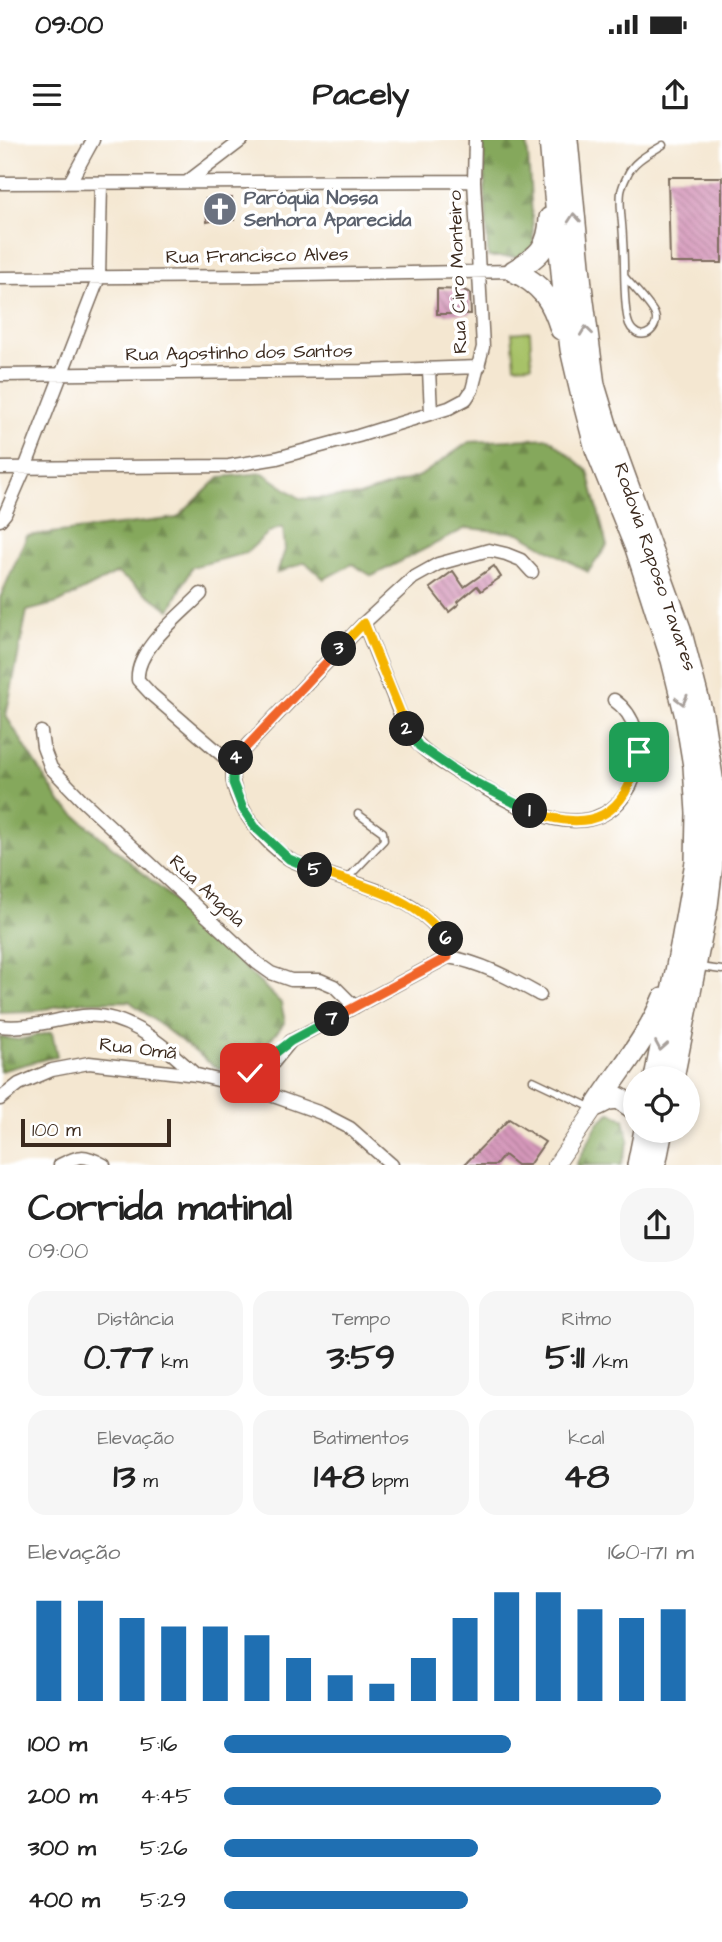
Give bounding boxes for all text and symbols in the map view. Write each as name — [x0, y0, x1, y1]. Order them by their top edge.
text: 09:00 — [35, 7, 103, 43]
text: Pacely — [313, 72, 409, 117]
icon: menu — [28, 76, 66, 114]
icon: share — [656, 76, 694, 114]
place label: Paróquia Nossa Senhora Aparecida — [243, 185, 412, 234]
church icon: Paróquia Nossa Senhora Aparecida — [201, 190, 239, 228]
street label: Rua Ciro Monteiro — [442, 190, 474, 354]
one-way arrow — [567, 212, 582, 223]
street label: Rua Francisco Alves — [165, 241, 349, 271]
one-way arrow — [578, 325, 593, 336]
street label: Rua Agostinho dos Santos — [125, 338, 353, 369]
street label: Rodovia Raposo Tavares — [607, 459, 703, 675]
pin: 3 — [322, 631, 356, 666]
text: 3 — [334, 635, 343, 662]
one-way arrow — [674, 694, 688, 706]
pin: 2 — [390, 712, 424, 746]
text: 2 — [401, 715, 412, 742]
pin — [609, 722, 669, 782]
icon: arrive — [620, 733, 658, 771]
pin: 4 — [218, 740, 254, 776]
text: 4 — [229, 744, 242, 771]
pin: 1 — [512, 794, 548, 828]
text: 1 — [528, 797, 531, 824]
street label: Rua Angola — [162, 849, 251, 934]
pin: 5 — [298, 852, 332, 888]
text: 5 — [308, 856, 321, 883]
pin: 6 — [428, 922, 464, 956]
text: 6 — [440, 925, 451, 952]
pin: 7 — [314, 1002, 350, 1036]
text: 7 — [326, 1005, 337, 1032]
street label: Rua Omã — [98, 1031, 179, 1067]
one-way arrow — [654, 1040, 669, 1052]
pin — [220, 1043, 280, 1103]
icon: check — [231, 1054, 269, 1092]
map controls — [623, 1066, 700, 1143]
button: locate — [623, 1066, 700, 1143]
scale bar — [21, 1116, 172, 1148]
text: 100 m — [32, 1117, 81, 1144]
text: Corrida matinal — [28, 1183, 292, 1235]
button: share — [620, 1188, 694, 1262]
text: 09:00 — [28, 1235, 88, 1267]
text: Distância — [98, 1306, 174, 1333]
text: Tempo — [332, 1306, 390, 1333]
text: Ritmo — [562, 1306, 611, 1333]
text: 0.77 — [84, 1333, 154, 1382]
text: 3:59 — [327, 1333, 395, 1382]
text: 5:11 — [545, 1333, 585, 1382]
text: km — [154, 1349, 188, 1376]
text: /km — [585, 1349, 627, 1376]
text: Elevação — [97, 1425, 174, 1452]
text: Batimentos — [313, 1425, 409, 1452]
text: kcal — [568, 1425, 605, 1452]
text: 13 — [113, 1452, 136, 1501]
text: 148 — [314, 1452, 365, 1501]
text: 48 — [563, 1452, 610, 1501]
text: m — [136, 1468, 158, 1495]
text: bpm — [365, 1468, 408, 1495]
text: Elevação — [28, 1536, 121, 1568]
text: 160–171 m — [608, 1536, 694, 1568]
text: 100 m — [28, 1728, 87, 1760]
text: 5:16 — [140, 1728, 178, 1760]
text: 200 m — [28, 1780, 97, 1812]
text: 4:45 — [140, 1780, 191, 1812]
text: 300 m — [28, 1832, 96, 1864]
text: 5:26 — [140, 1832, 188, 1864]
text: 400 m — [28, 1884, 100, 1916]
text: 5:29 — [140, 1884, 186, 1916]

